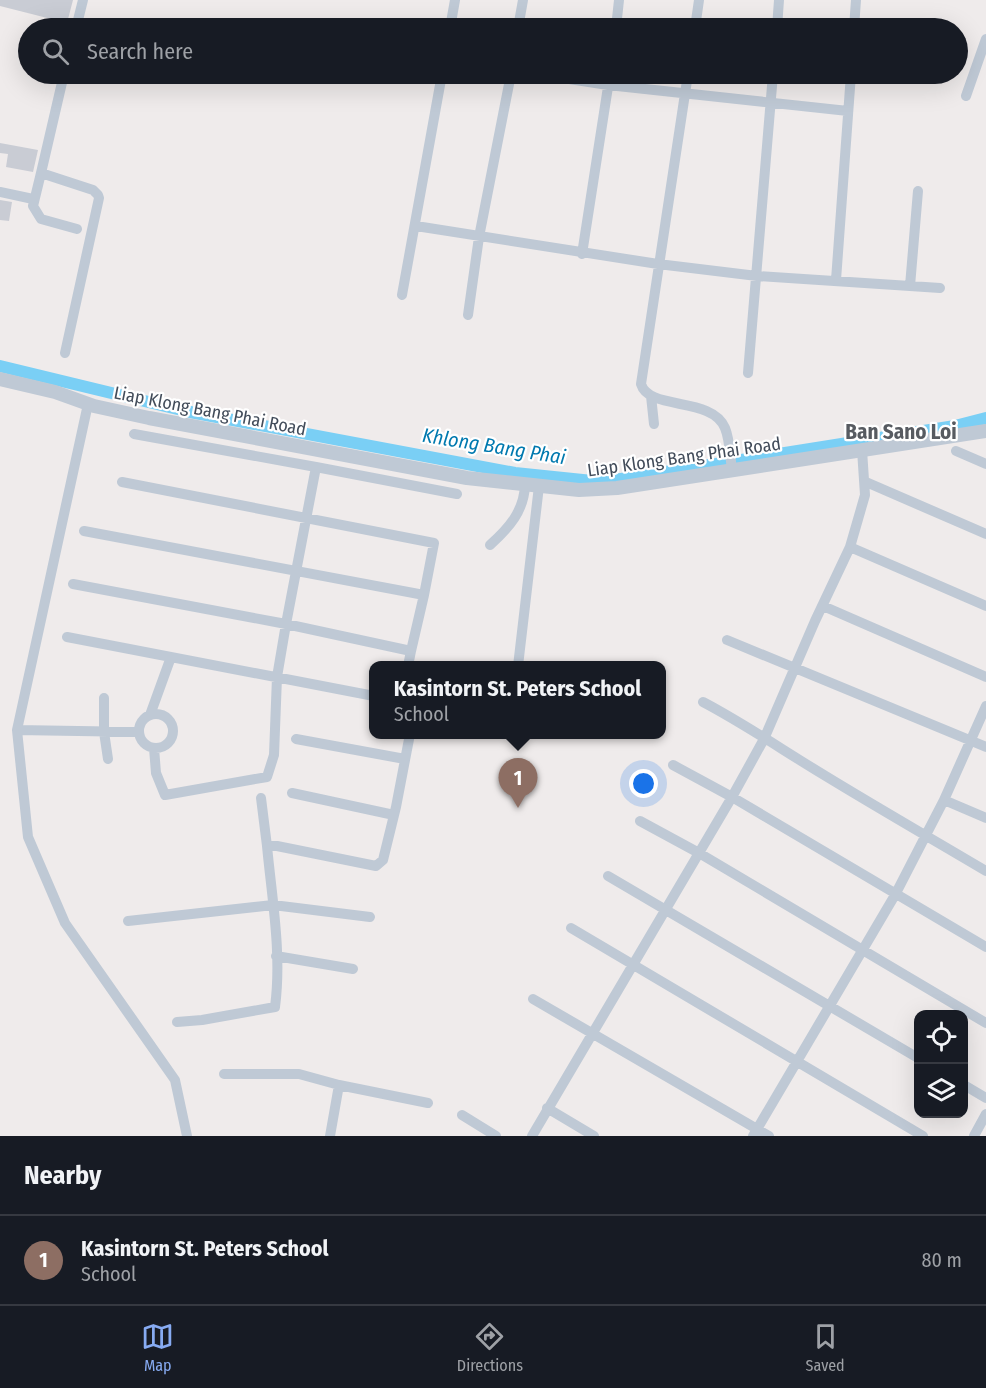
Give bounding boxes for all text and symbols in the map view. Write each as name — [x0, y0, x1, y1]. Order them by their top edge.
search box — [18, 18, 968, 84]
icon: search — [39, 35, 72, 68]
text: Search here — [87, 38, 193, 65]
street label: Liap Klong Bang Phai Road — [112, 382, 308, 440]
district label: Ban Sano Loi — [845, 419, 957, 445]
water label: Khlong Bang Phai — [421, 423, 567, 469]
street label: Liap Klong Bang Phai Road — [586, 433, 782, 481]
popup — [369, 661, 666, 739]
text: Kasintorn St. Peters School — [394, 675, 641, 702]
text: School — [394, 702, 449, 726]
pin: 1 — [498, 758, 538, 808]
your location — [629, 769, 658, 798]
map controls — [914, 1010, 968, 1118]
button: locate — [914, 1010, 968, 1064]
button: layers — [914, 1064, 968, 1118]
text: Nearby — [24, 1160, 101, 1191]
text: Kasintorn St. Peters School — [81, 1235, 329, 1262]
text: 1 — [39, 1248, 48, 1272]
text: 80 m — [922, 1248, 962, 1272]
text: School — [81, 1262, 136, 1286]
tab: Map — [141, 1320, 174, 1375]
tab: Directions — [457, 1320, 523, 1375]
tab: Saved — [806, 1320, 845, 1375]

